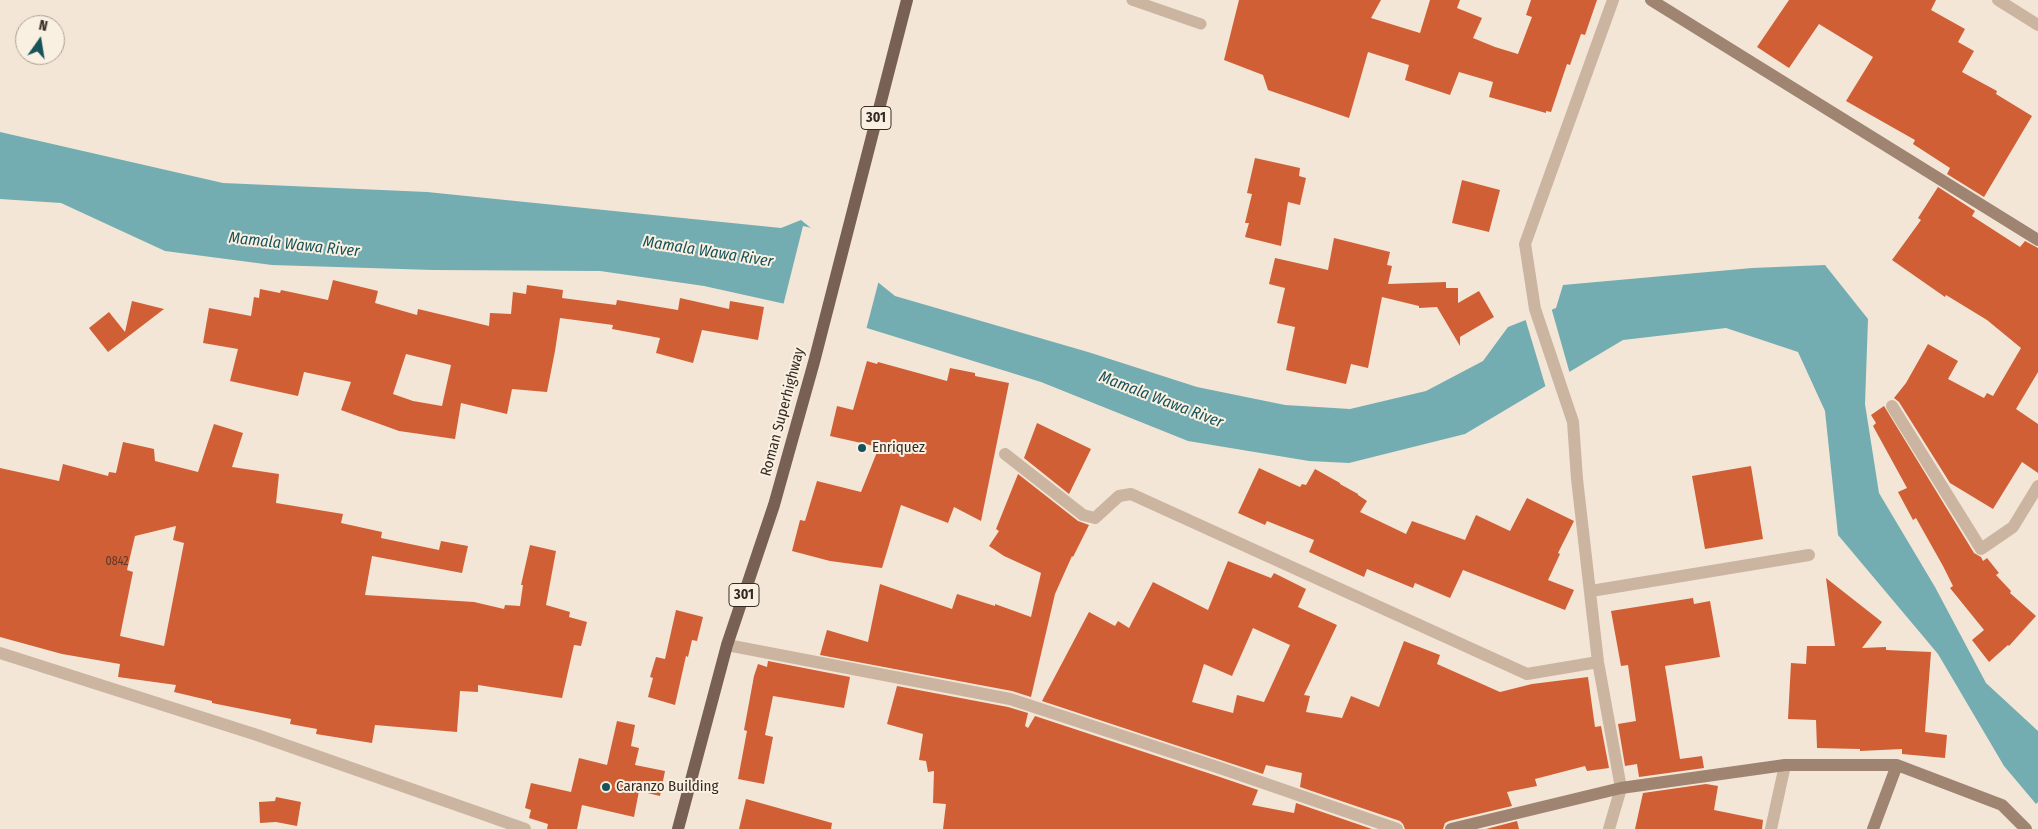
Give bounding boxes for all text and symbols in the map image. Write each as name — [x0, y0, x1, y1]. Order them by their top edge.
north arrow — [15, 15, 65, 65]
text: N — [37, 17, 49, 35]
road number: 301 — [861, 106, 891, 130]
water label: Mamala Wawa River — [228, 229, 360, 261]
water label: Mamala Wawa River — [642, 232, 774, 272]
street label: Roman Superhighway — [757, 346, 809, 478]
water label: Mamala Wawa River — [1096, 367, 1226, 433]
place label: Enriquez — [872, 439, 925, 457]
marker: Enriquez — [856, 442, 868, 454]
house number: 0842 — [105, 555, 129, 569]
road number: 301 — [729, 584, 759, 606]
place label: Caranzo Building — [616, 778, 719, 796]
marker: Caranzo Building — [600, 781, 612, 793]

